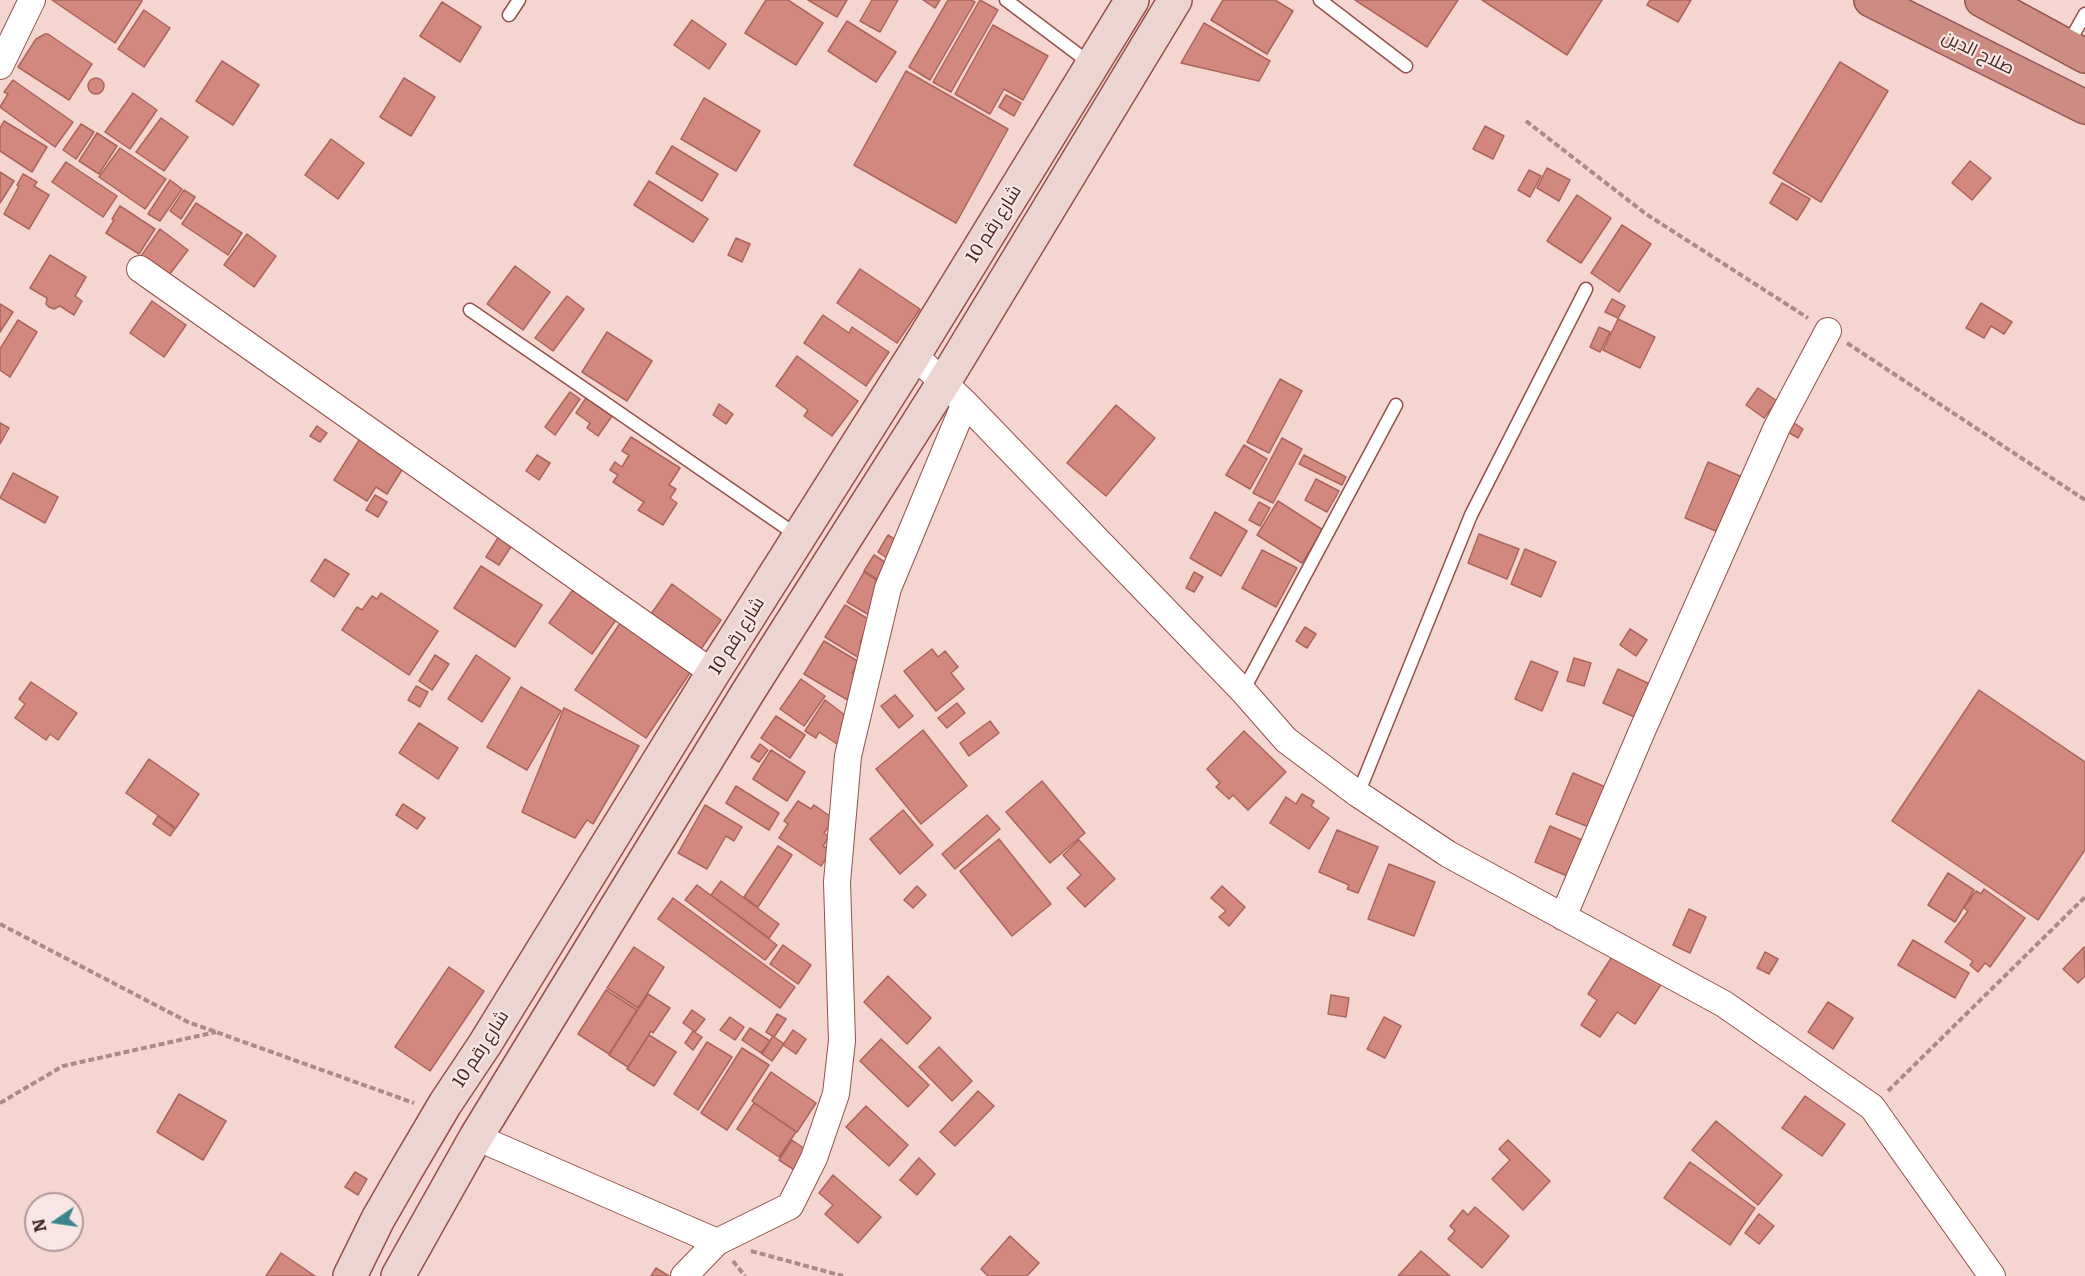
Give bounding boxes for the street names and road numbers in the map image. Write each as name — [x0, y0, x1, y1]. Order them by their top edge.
street label: صلاح الدين — [1938, 26, 2018, 80]
street label: شارع رقم 10 — [962, 181, 1026, 267]
street label: شارع رقم 10 — [705, 593, 769, 679]
street label: شارع رقم 10 — [448, 1007, 514, 1091]

